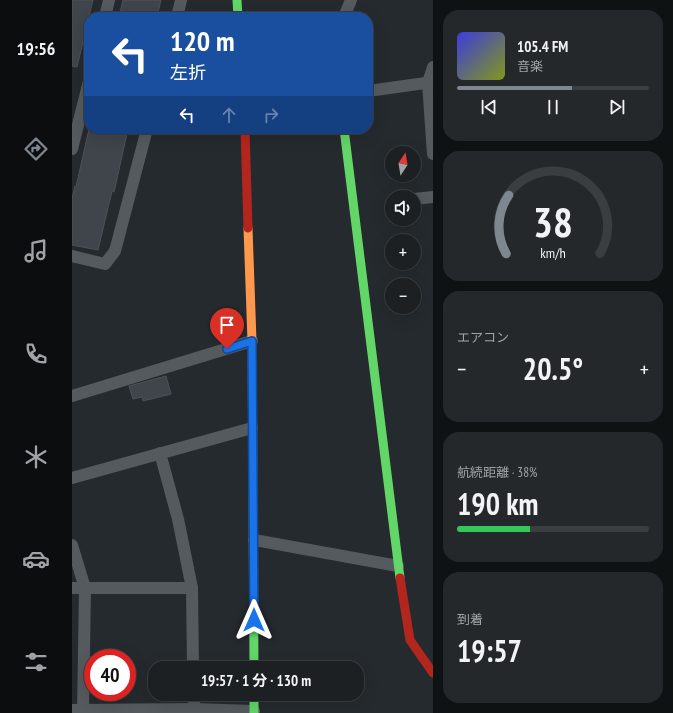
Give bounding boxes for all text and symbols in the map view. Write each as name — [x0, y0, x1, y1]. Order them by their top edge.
text: 120 m — [170, 22, 234, 59]
icon: left — [104, 28, 156, 80]
text: 19:56 — [17, 37, 55, 60]
text: 105.4 FM — [517, 37, 568, 56]
text: 音楽 — [517, 58, 543, 75]
text: 左折 — [170, 61, 206, 84]
icon: previous — [478, 96, 500, 118]
icon: pause — [542, 96, 564, 118]
icon: next — [606, 96, 628, 118]
icon: left — [176, 104, 198, 126]
icon: ahead — [218, 104, 240, 126]
icon: right — [260, 104, 282, 126]
icon: directions — [22, 135, 50, 163]
north arrow — [385, 146, 421, 182]
map controls — [385, 146, 421, 314]
button: sound — [385, 190, 421, 226]
text: 38 — [533, 195, 573, 248]
button: + — [385, 234, 421, 270]
icon: music — [22, 237, 50, 265]
text: km/h — [540, 242, 566, 261]
button: − — [385, 278, 421, 314]
pin — [210, 308, 244, 349]
icon: arrive — [216, 314, 238, 336]
text: エアコン — [457, 329, 509, 346]
icon: phone — [22, 340, 50, 368]
text: 20.5° — [523, 349, 583, 388]
text: − — [457, 355, 466, 383]
text: + — [640, 355, 649, 383]
icon: climate — [22, 443, 50, 471]
text: 航続距離 · 38% — [457, 464, 537, 481]
text: 190 km — [457, 484, 538, 523]
icon: car — [22, 545, 50, 573]
position arrow — [233, 599, 275, 641]
text: 到着 — [457, 611, 483, 628]
text: 19:57 — [457, 631, 522, 670]
icon: filters — [22, 648, 50, 676]
speed limit sign: 40 — [84, 649, 136, 701]
text: 19:57 · 1 分 · 130 m — [201, 671, 311, 690]

